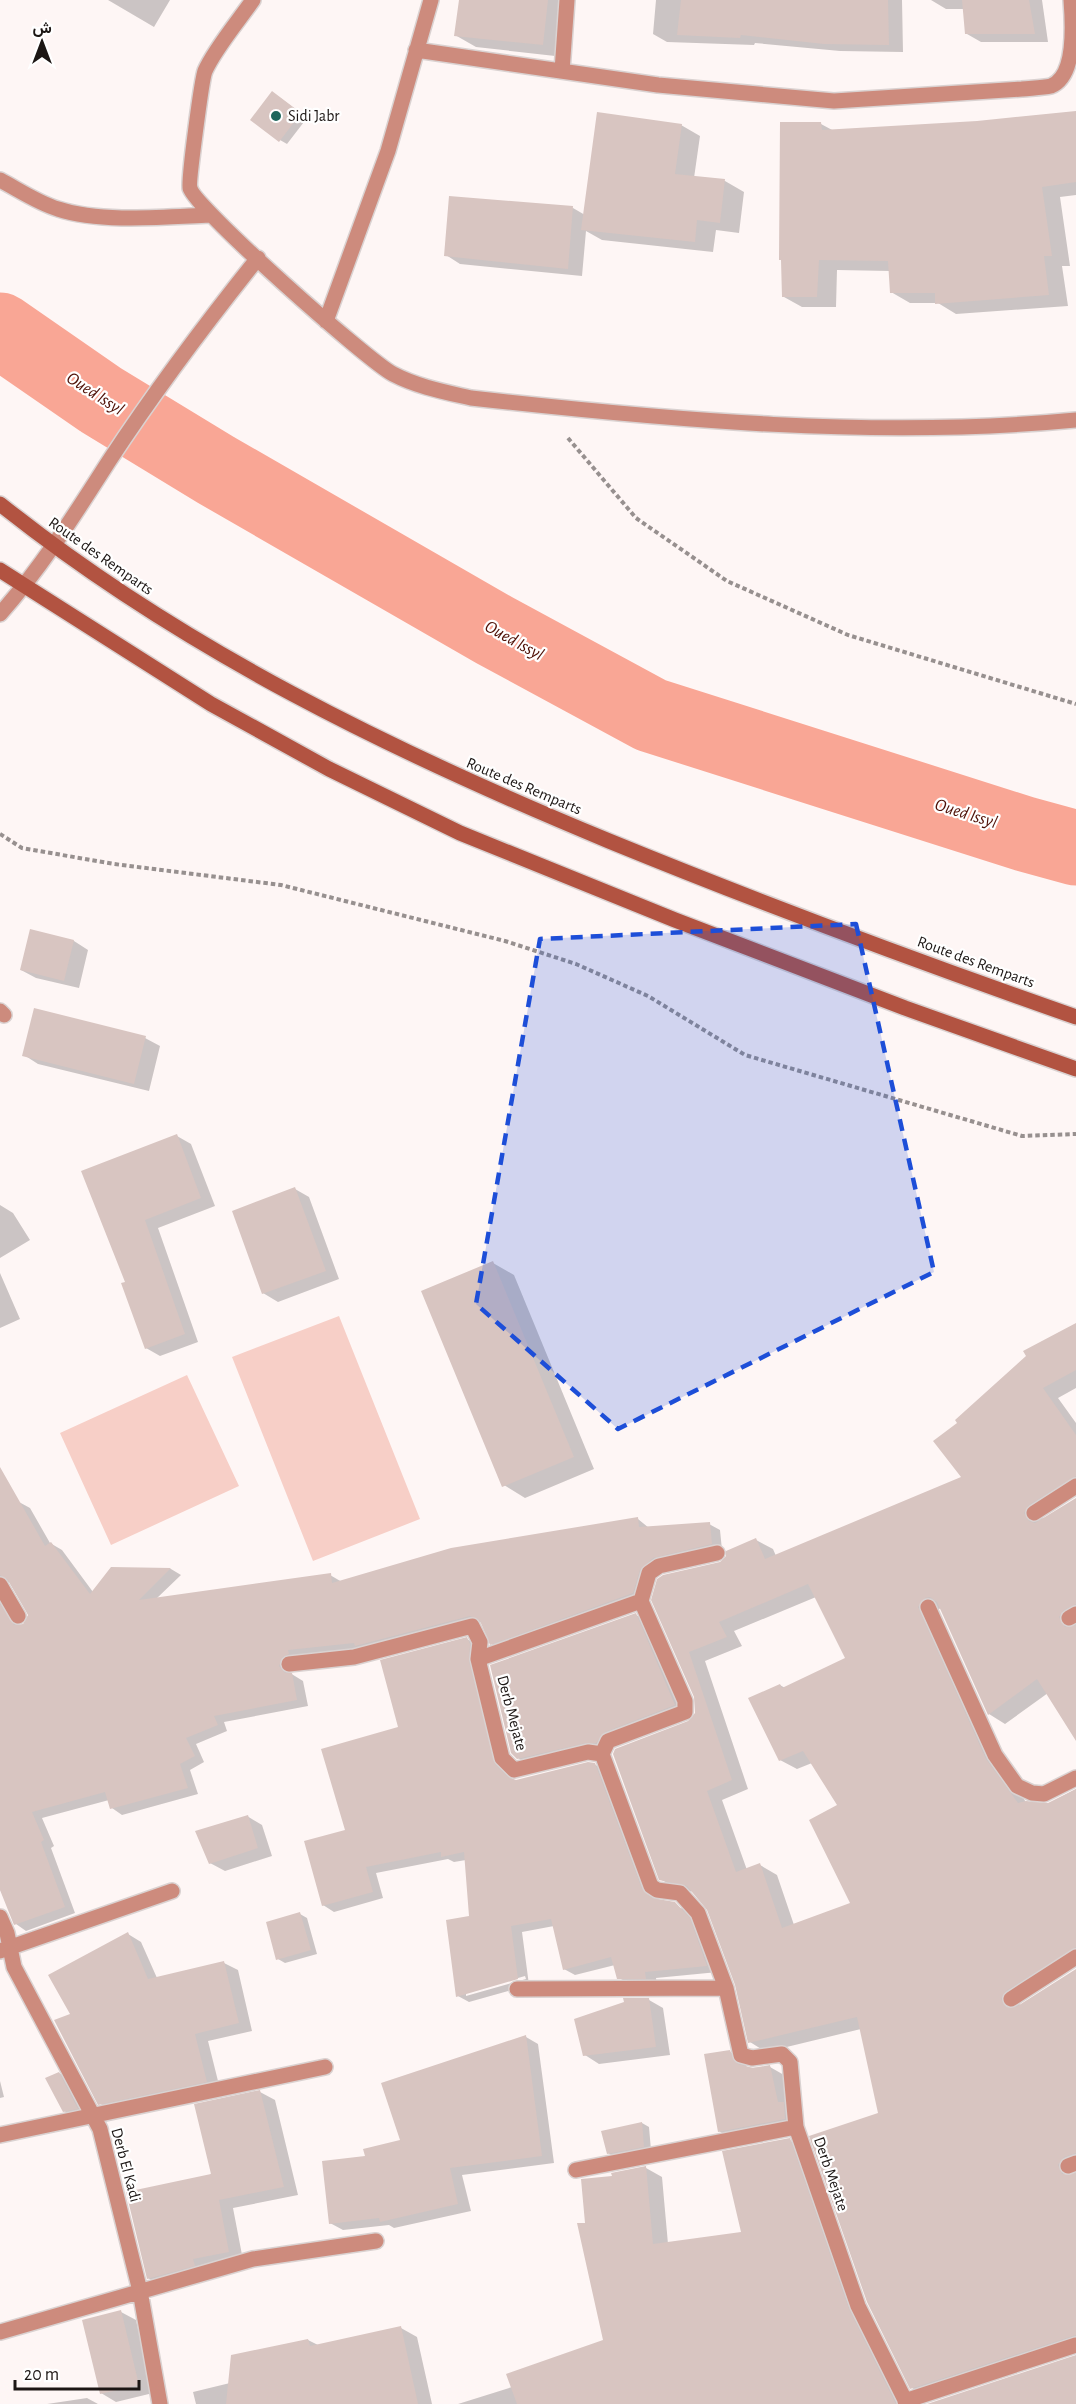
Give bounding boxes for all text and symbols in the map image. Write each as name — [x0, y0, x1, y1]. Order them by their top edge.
north arrow — [12, 12, 72, 72]
text: ش — [32, 20, 52, 37]
place label: Sidi Jabr — [288, 108, 340, 124]
marker: Sidi Jabr — [269, 109, 283, 123]
water label: Oued Issyl — [63, 369, 127, 419]
street label: Route des Remparts — [46, 514, 156, 598]
water label: Oued Issyl — [481, 618, 547, 664]
street label: Route des Remparts — [464, 755, 584, 818]
water label: Oued Issyl — [933, 796, 999, 832]
street label: Route des Remparts — [915, 933, 1037, 991]
street label: Derb Mejate — [493, 1674, 530, 1753]
street label: Derb El Kadi — [108, 2126, 144, 2204]
street label: Derb Mejate — [810, 2135, 851, 2213]
scale bar — [15, 2353, 140, 2391]
text: 20 m — [24, 2366, 59, 2384]

